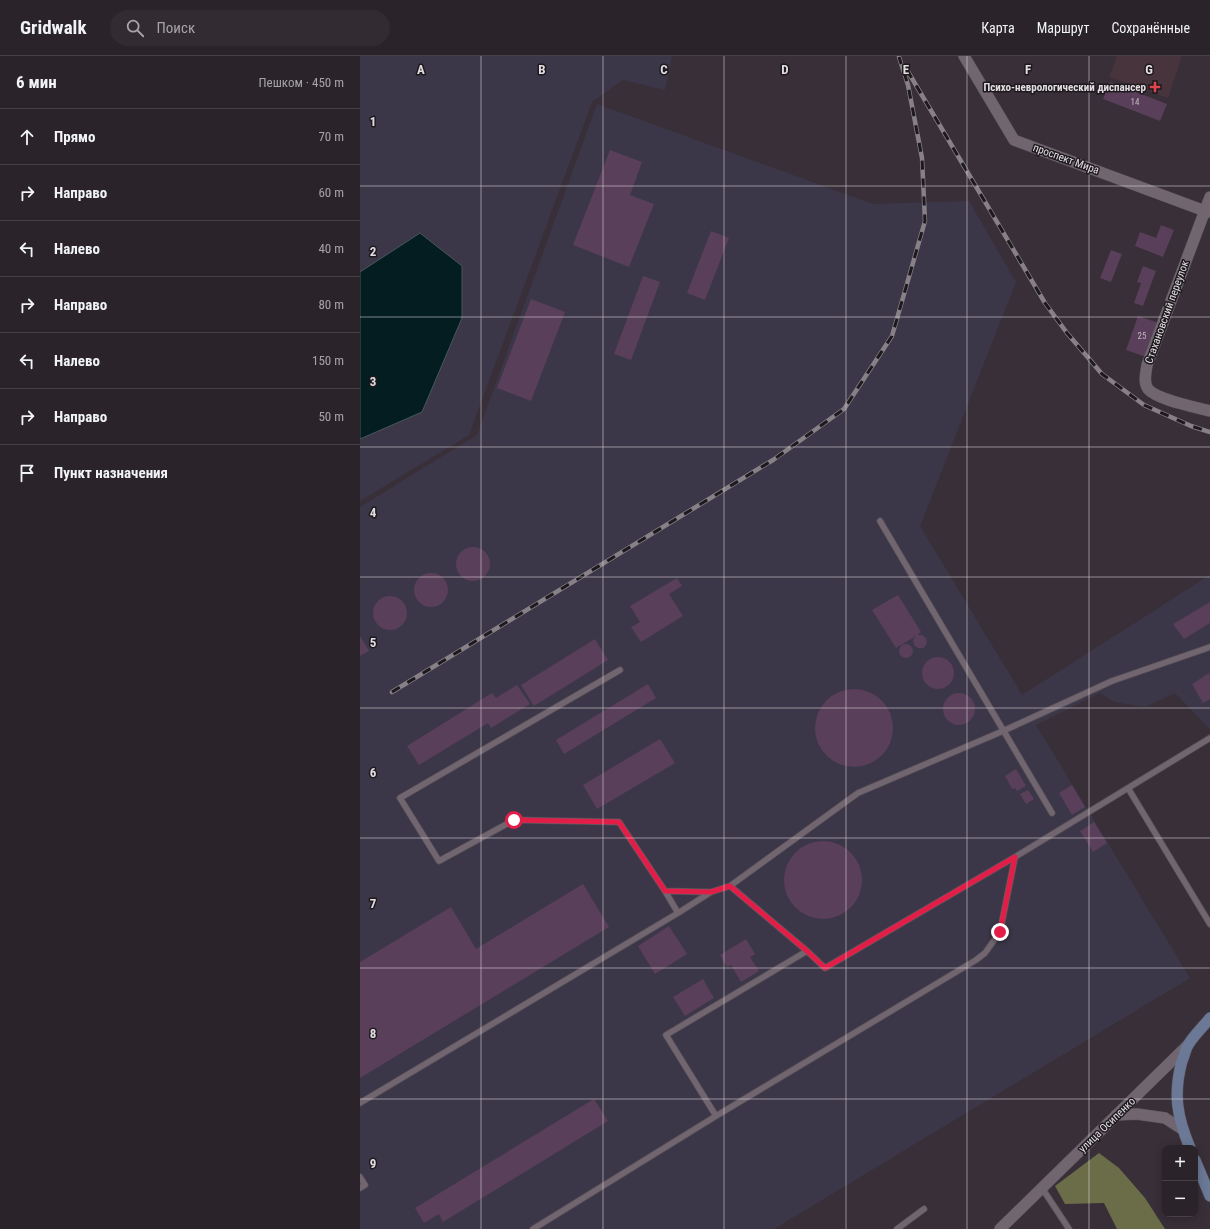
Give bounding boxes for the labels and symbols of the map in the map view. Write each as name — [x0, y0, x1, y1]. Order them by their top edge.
text: A — [417, 62, 425, 77]
text: B — [538, 62, 546, 77]
text: C — [660, 62, 668, 77]
text: D — [781, 62, 789, 77]
text: E — [903, 62, 910, 77]
text: F — [1025, 62, 1031, 77]
text: G — [1145, 62, 1153, 77]
place label: Психо-неврологический диспансер — [983, 81, 1147, 94]
marker: Психо-неврологический диспансер — [1149, 81, 1161, 93]
house number: 14 — [1131, 97, 1140, 107]
text: 1 — [370, 114, 376, 129]
street label: проспект Мира — [1031, 141, 1101, 177]
text: 2 — [370, 244, 377, 259]
street label: Стахановский переулок — [1142, 258, 1192, 365]
house number: 25 — [1138, 331, 1147, 341]
text: 3 — [370, 374, 376, 389]
text: 4 — [370, 505, 377, 520]
text: 5 — [370, 635, 377, 650]
text: 6 — [370, 765, 377, 780]
route start — [505, 811, 523, 829]
text: 7 — [370, 896, 377, 911]
route end — [991, 923, 1009, 941]
text: 8 — [370, 1026, 376, 1041]
street label: улица Осипенко — [1076, 1094, 1138, 1155]
text: 9 — [370, 1156, 376, 1171]

